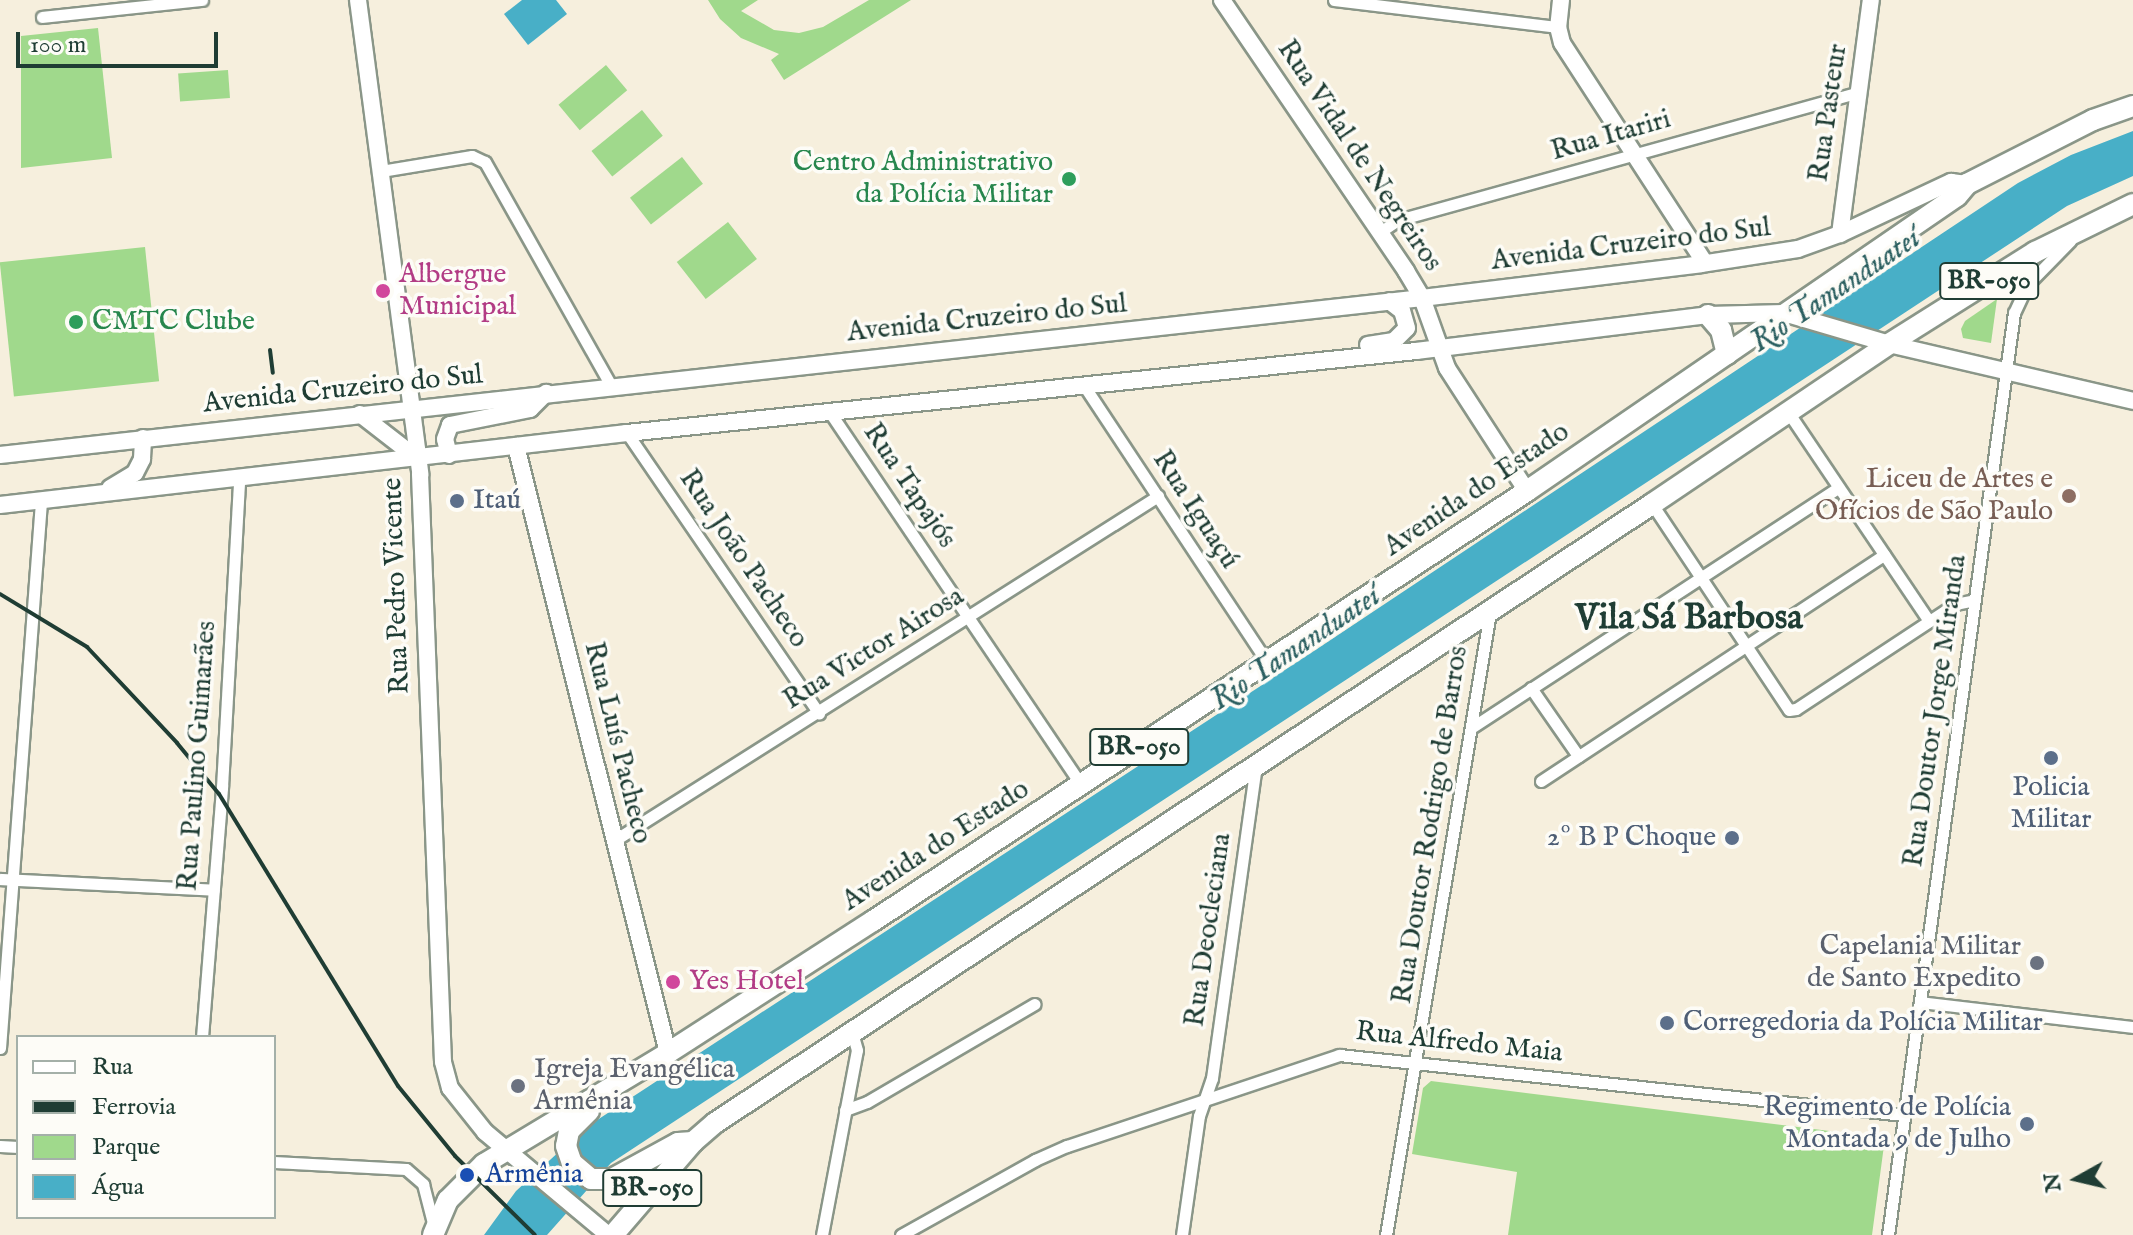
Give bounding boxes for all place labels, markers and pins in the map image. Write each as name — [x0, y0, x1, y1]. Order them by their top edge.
place label: Centro Administrativo da Polícia Militar — [793, 146, 1053, 212]
marker: Centro Administrativo da Polícia Militar — [1060, 170, 1078, 188]
place label: Albergue Municipal — [399, 258, 516, 324]
marker: Albergue Municipal — [374, 282, 392, 300]
place label: CMTC Clube — [92, 305, 255, 339]
marker: CMTC Clube — [67, 313, 85, 331]
place label: Liceu de Artes e Ofícios de São Paulo — [1815, 463, 2053, 529]
place label: Itaú — [473, 484, 521, 518]
marker: Liceu de Artes e Ofícios de São Paulo — [2060, 487, 2078, 505]
marker: Itaú — [448, 492, 466, 510]
marker: Policia Militar — [2042, 749, 2060, 767]
place label: Policia Militar — [2011, 771, 2091, 837]
place label: 2º B P Choque — [1547, 821, 1716, 855]
marker: 2º B P Choque — [1723, 829, 1741, 847]
place label: Capelania Militar de Santo Expedito — [1807, 930, 2021, 996]
marker: Capelania Militar de Santo Expedito — [2028, 954, 2046, 972]
place label: Yes Hotel — [689, 965, 804, 999]
marker: Yes Hotel — [664, 973, 682, 991]
place label: Corregedoria da Polícia Militar — [1683, 1006, 2043, 1040]
marker: Corregedoria da Polícia Militar — [1658, 1014, 1676, 1032]
place label: Igreja Evangélica Armênia — [534, 1053, 735, 1119]
marker: Igreja Evangélica Armênia — [509, 1077, 527, 1095]
place label: Regimento de Polícia Montada 9 de Julho — [1763, 1091, 2011, 1157]
marker: Regimento de Polícia Montada 9 de Julho — [2018, 1115, 2036, 1133]
place label: Armênia — [485, 1158, 583, 1192]
marker: Armênia — [456, 1164, 478, 1186]

